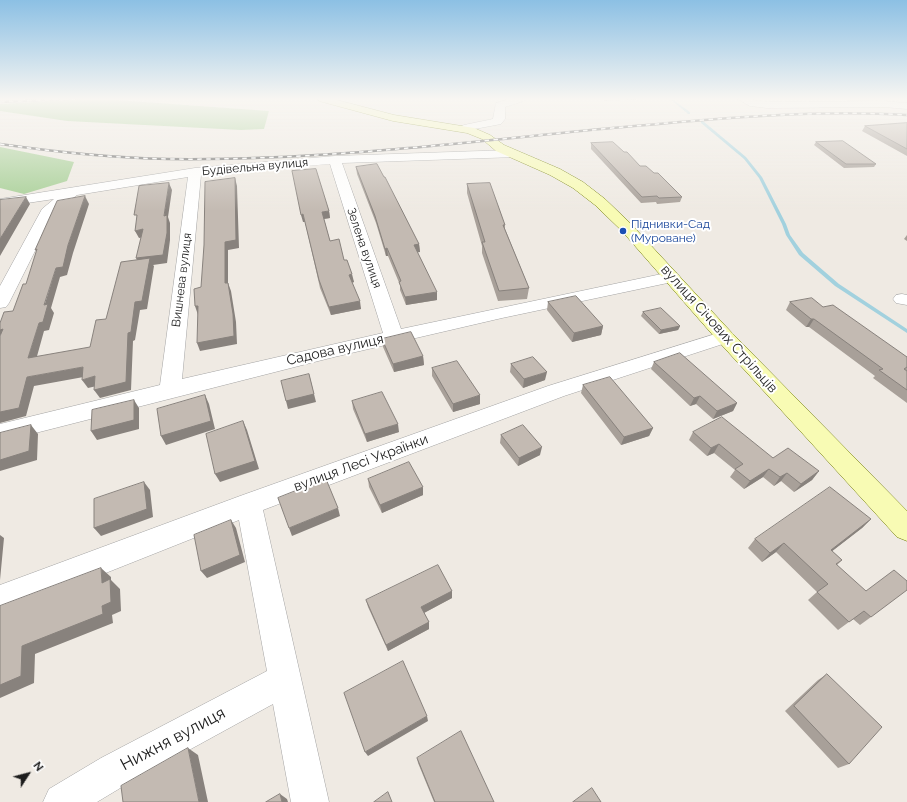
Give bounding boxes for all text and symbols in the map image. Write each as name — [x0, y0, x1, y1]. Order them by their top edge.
street label: Будівельна вулиця — [201, 155, 309, 179]
street label: Зелена вулиця — [344, 206, 384, 290]
place label: Піднивки-Сад (Муроване) — [631, 217, 710, 245]
marker: Піднивки-Сад (Муроване) — [618, 226, 628, 236]
street label: Вишнева вулиця — [169, 232, 195, 328]
street label: вулиця Січових Стрільців — [657, 262, 781, 396]
street label: Садова вулиця — [285, 331, 385, 369]
street label: вулиця Лесі Українки — [291, 431, 431, 495]
street label: Нижня вулиця — [117, 703, 229, 775]
north arrow — [8, 754, 48, 794]
text: N — [30, 759, 46, 774]

